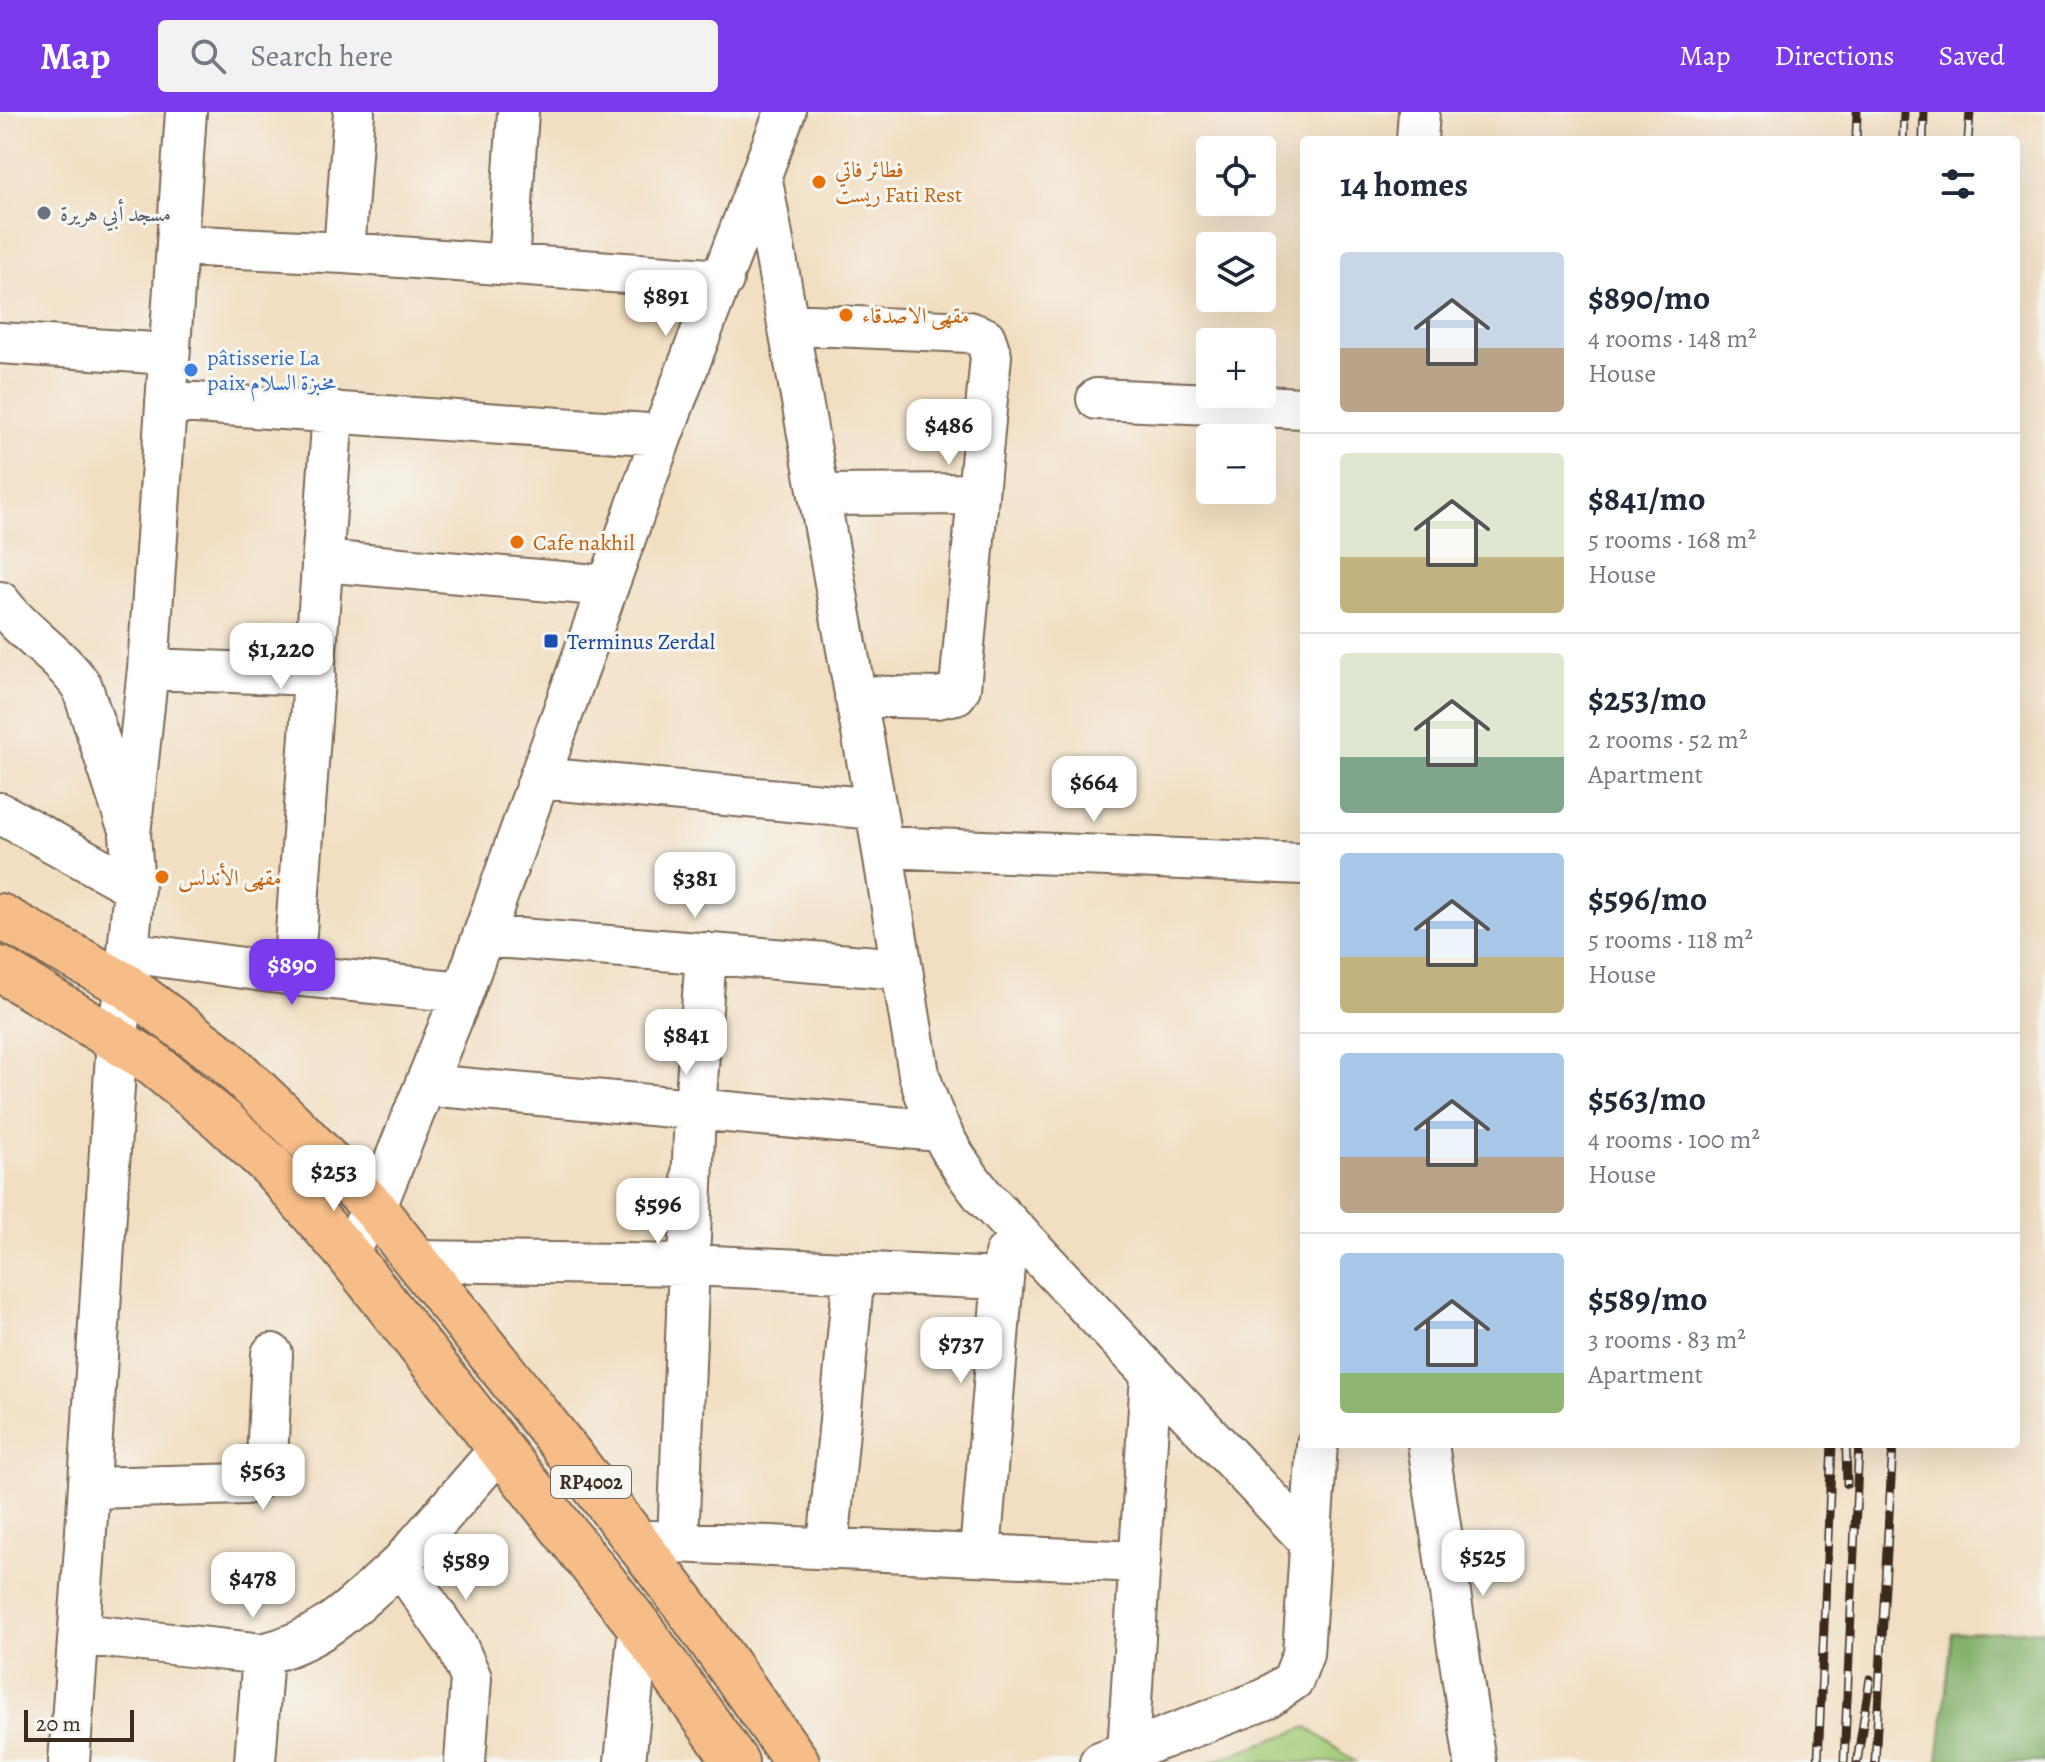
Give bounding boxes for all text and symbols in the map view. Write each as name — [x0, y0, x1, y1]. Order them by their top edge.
search box — [158, 20, 718, 92]
text: Map — [40, 30, 110, 82]
icon: search — [186, 34, 230, 78]
text: Search here — [250, 36, 393, 76]
text: Map — [1679, 37, 1730, 75]
text: Directions — [1774, 37, 1895, 75]
text: Saved — [1939, 37, 2005, 75]
map controls — [1196, 136, 1276, 504]
button: locate — [1196, 136, 1276, 216]
place label: فطائر فاتي ريست Fati Rest — [835, 155, 962, 210]
text: 14 homes — [1340, 161, 1468, 208]
icon: filters — [1936, 162, 1980, 206]
marker: فطائر فاتي ريست Fati Rest — [810, 173, 828, 191]
place label: مسجد أبي هريرة — [60, 198, 171, 232]
marker: مسجد أبي هريرة — [35, 204, 53, 222]
button: layers — [1196, 232, 1276, 312]
pin: $891 — [619, 270, 713, 338]
text: $890/mo — [1588, 274, 1710, 321]
text: $891 — [643, 278, 689, 313]
icon: home — [1404, 284, 1500, 380]
place label: مقهى الاصدقاء — [862, 301, 969, 331]
marker: مقهى الاصدقاء — [837, 306, 855, 324]
text: 4 rooms · 148 m² — [1588, 321, 1757, 356]
button: + — [1196, 328, 1276, 408]
place label: pâtisserie La paix مخبزة السلام — [207, 343, 337, 402]
text: House — [1588, 356, 1656, 391]
marker: pâtisserie La paix مخبزة السلام — [182, 361, 200, 379]
pin: $486 — [902, 399, 996, 467]
text: $486 — [925, 407, 973, 442]
button: − — [1196, 424, 1276, 504]
text: $841/mo — [1588, 475, 1706, 522]
icon: home — [1404, 485, 1500, 581]
text: 5 rooms · 168 m² — [1588, 522, 1756, 557]
place label: Cafe nakhil — [533, 528, 635, 558]
marker: Cafe nakhil — [508, 533, 526, 551]
text: House — [1588, 557, 1656, 592]
pin: $1,220 — [216, 623, 346, 691]
place label: Terminus Zerdal — [567, 627, 715, 657]
text: $1,220 — [248, 631, 314, 666]
marker: Terminus Zerdal — [542, 632, 560, 650]
text: $253/mo — [1588, 675, 1707, 722]
icon: home — [1404, 685, 1500, 781]
text: 2 rooms · 52 m² — [1588, 722, 1747, 757]
pin: $664 — [1047, 756, 1141, 824]
text: Apartment — [1588, 757, 1703, 792]
text: $664 — [1070, 764, 1118, 799]
pin: $381 — [648, 852, 742, 920]
text: $381 — [672, 860, 718, 895]
place label: مقهى الأندلس — [178, 862, 282, 893]
marker: مقهى الأندلس — [153, 868, 171, 886]
text: $596/mo — [1588, 875, 1707, 922]
icon: home — [1404, 885, 1500, 981]
text: 5 rooms · 118 m² — [1588, 922, 1753, 957]
pin: $890 — [245, 939, 339, 1007]
text: $890 — [267, 947, 317, 982]
text: House — [1588, 957, 1656, 992]
pin: $841 — [639, 1009, 733, 1077]
text: $841 — [663, 1017, 709, 1052]
text: $563/mo — [1588, 1075, 1706, 1122]
icon: home — [1404, 1085, 1500, 1181]
text: 4 rooms · 100 m² — [1588, 1122, 1760, 1157]
pin: $253 — [287, 1145, 381, 1213]
text: $253 — [311, 1153, 357, 1188]
text: House — [1588, 1157, 1656, 1192]
pin: $596 — [611, 1178, 705, 1246]
text: $596 — [634, 1186, 682, 1221]
text: $589/mo — [1588, 1275, 1708, 1322]
icon: home — [1404, 1285, 1500, 1381]
pin: $737 — [914, 1317, 1008, 1385]
text: 3 rooms · 83 m² — [1588, 1322, 1746, 1357]
text: $737 — [938, 1325, 984, 1360]
text: Apartment — [1588, 1357, 1703, 1392]
pin: $563 — [216, 1444, 310, 1512]
text: $563 — [240, 1452, 286, 1487]
road number: RP4002 — [551, 1466, 631, 1498]
pin: $525 — [1436, 1530, 1530, 1598]
pin: $589 — [419, 1534, 513, 1602]
text: $525 — [1460, 1538, 1506, 1573]
text: $589 — [442, 1542, 490, 1577]
pin: $478 — [206, 1552, 300, 1620]
text: $478 — [229, 1560, 277, 1595]
scale bar — [24, 1706, 134, 1742]
text: 20 m — [36, 1709, 81, 1739]

